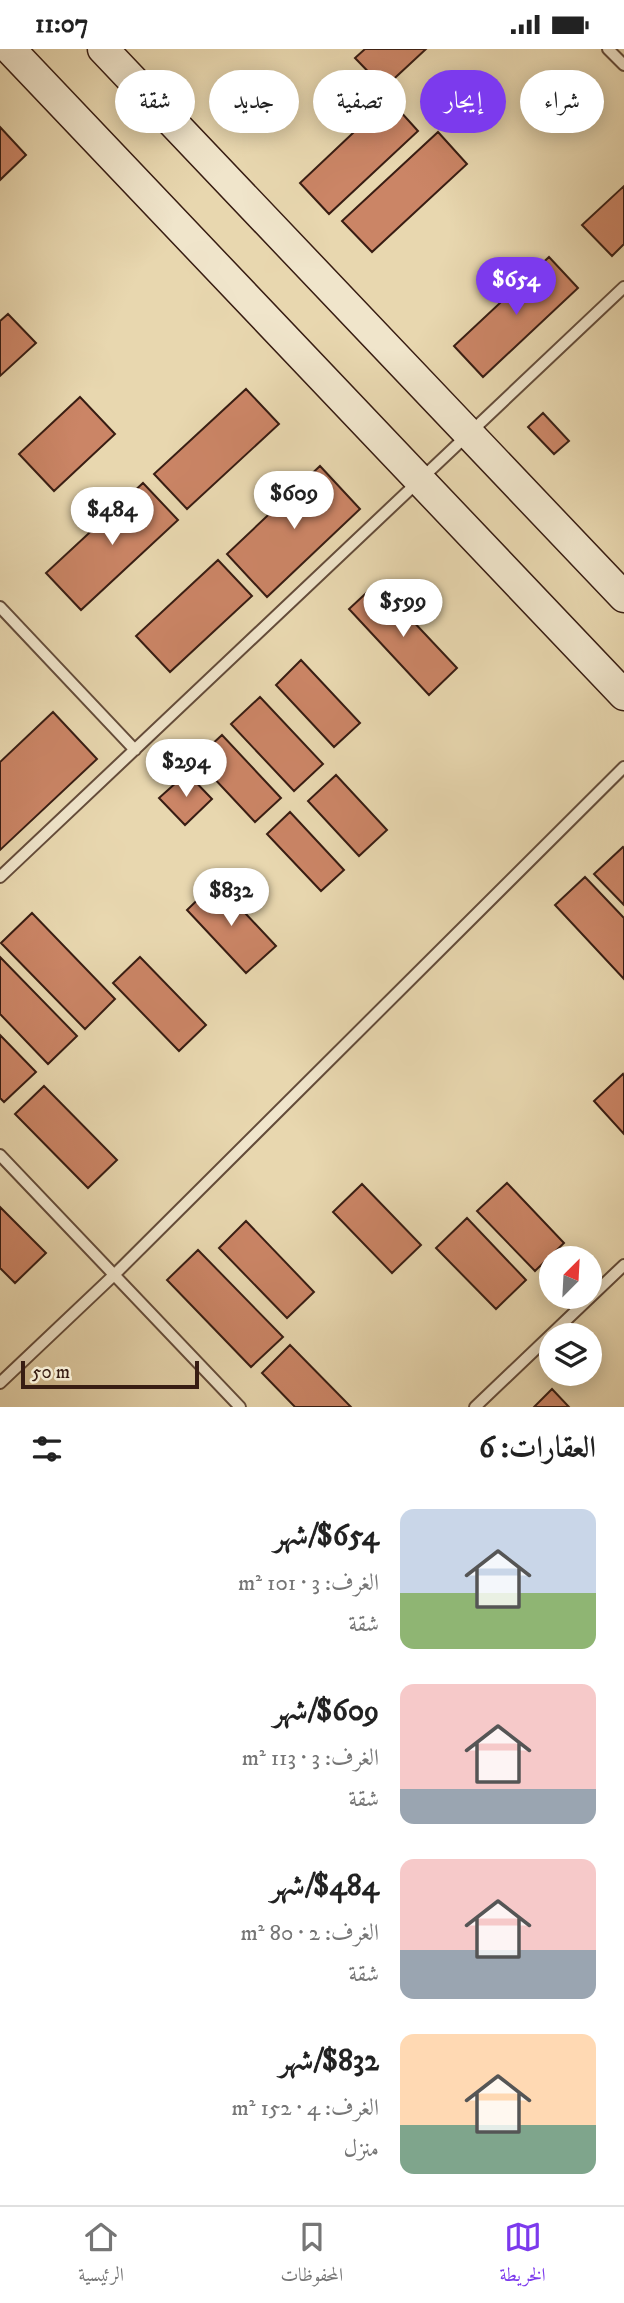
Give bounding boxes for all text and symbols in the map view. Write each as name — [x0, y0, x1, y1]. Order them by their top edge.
text: 11:07 — [35, 8, 89, 41]
chip: شقة — [115, 70, 195, 133]
chip: جديد — [209, 70, 299, 133]
chip: تصفية — [313, 70, 406, 133]
chip: إيجار — [420, 70, 506, 133]
chip: شراء — [520, 70, 604, 133]
pin: $654 — [475, 257, 557, 317]
text: $654 — [492, 265, 540, 294]
pin: $609 — [253, 471, 335, 531]
text: $609 — [270, 479, 318, 508]
pin: $484 — [71, 487, 153, 547]
text: $484 — [87, 495, 137, 524]
pin: $599 — [362, 579, 444, 639]
text: $599 — [380, 587, 426, 616]
pin: $294 — [145, 739, 227, 799]
text: $294 — [162, 747, 210, 776]
pin: $832 — [190, 869, 272, 928]
text: $832 — [209, 876, 253, 905]
north arrow — [539, 1246, 602, 1309]
map controls — [539, 1246, 602, 1386]
button: layers — [539, 1323, 602, 1386]
scale bar — [21, 1358, 200, 1390]
text: 50 m — [32, 1361, 70, 1384]
icon: filters — [28, 1430, 66, 1468]
text: العقارات: 6 — [479, 1430, 596, 1467]
text: $654/شهر — [274, 1518, 379, 1555]
icon: home — [456, 1537, 540, 1621]
text: الغرف: 3 · 101 m² — [238, 1569, 379, 1598]
text: شقة — [349, 1610, 379, 1639]
text: $609/شهر — [273, 1693, 379, 1730]
icon: home — [456, 1712, 540, 1796]
text: الغرف: 3 · 113 m² — [242, 1744, 379, 1773]
text: شقة — [349, 1785, 379, 1814]
text: $484/شهر — [271, 1868, 379, 1905]
icon: home — [456, 1887, 540, 1971]
text: الغرف: 2 · 80 m² — [241, 1919, 379, 1948]
text: شقة — [349, 1960, 379, 1989]
text: $832/شهر — [279, 2043, 379, 2080]
icon: home — [456, 2062, 540, 2146]
text: الغرف: 4 · 152 m² — [231, 2094, 379, 2123]
text: منزل — [344, 2135, 379, 2164]
tab: الرئيسية — [78, 2218, 124, 2293]
tab: المحفوظات — [280, 2218, 343, 2293]
tab: الخريطة — [500, 2218, 546, 2293]

